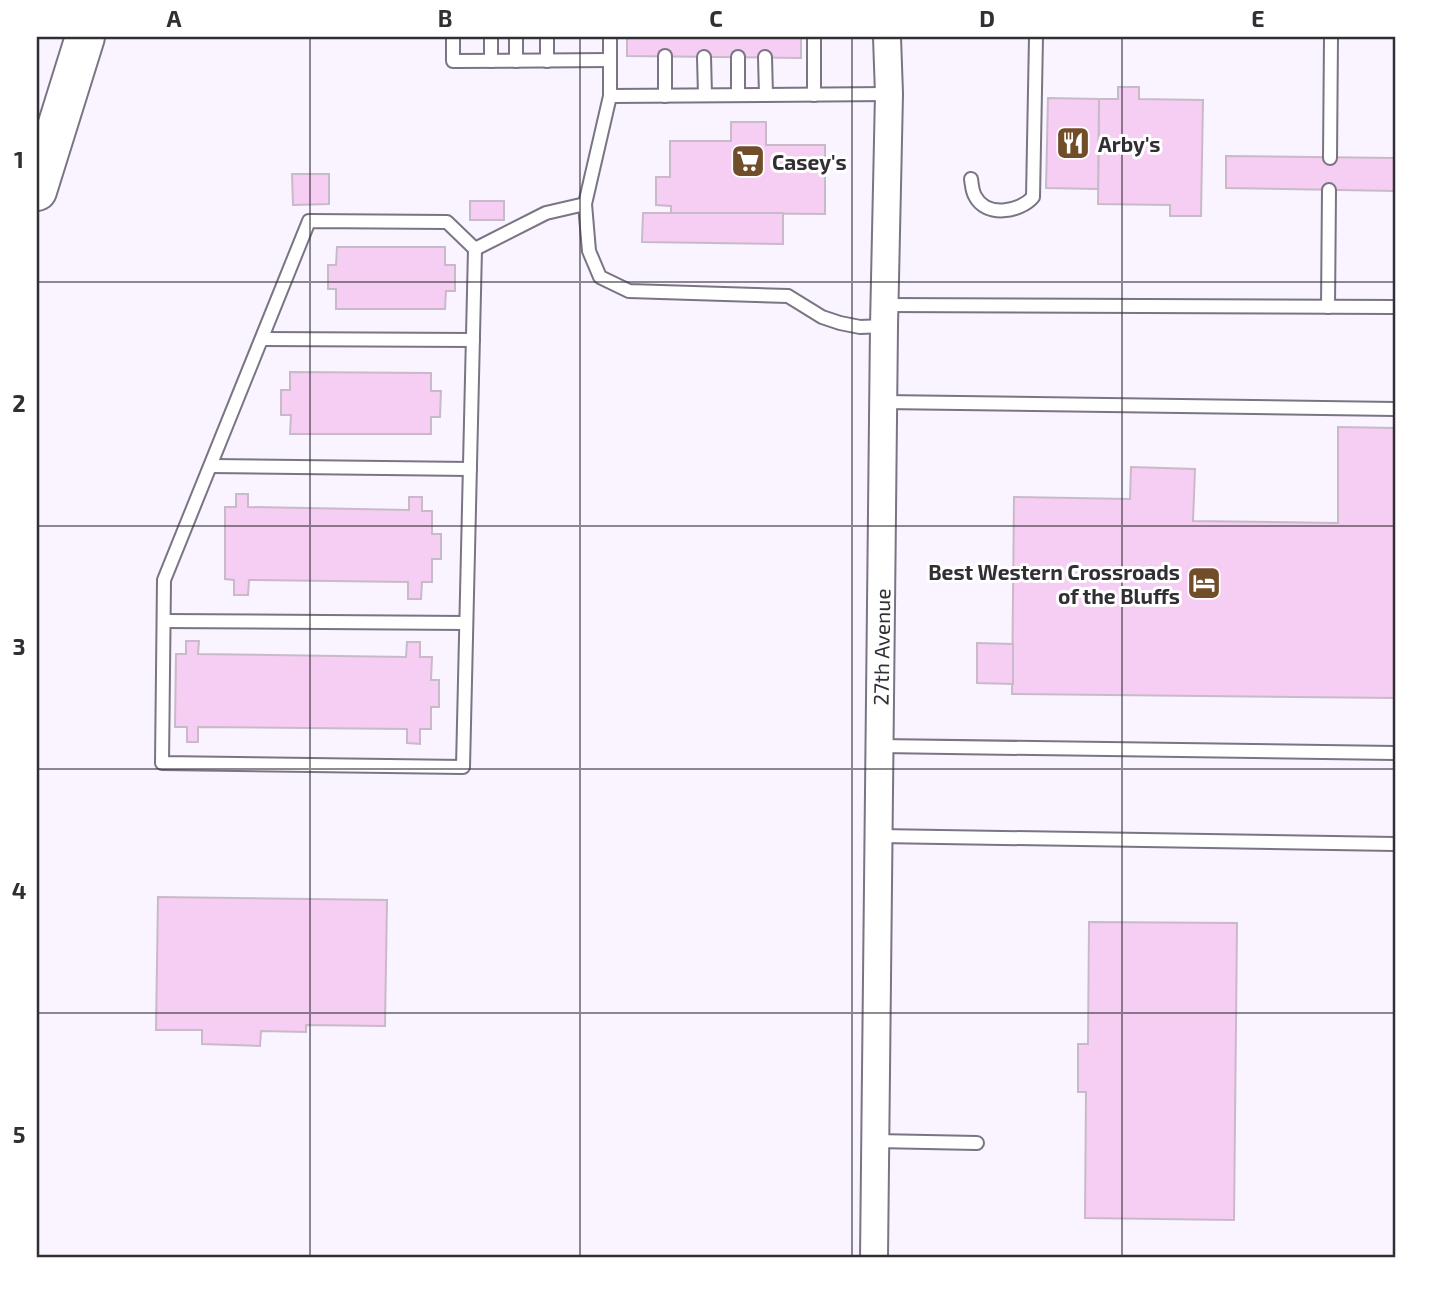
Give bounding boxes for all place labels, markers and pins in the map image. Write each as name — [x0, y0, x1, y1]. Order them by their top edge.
restaurant icon: Arby's — [1054, 124, 1092, 162]
place label: Arby's — [1098, 131, 1161, 157]
supermarket icon: Casey's — [729, 142, 767, 180]
place label: Casey's — [772, 149, 847, 175]
place label: Best Western Crossroads of the Bluffs — [928, 559, 1180, 608]
hotel icon: Best Western Crossroads of the Bluffs — [1185, 564, 1223, 602]

